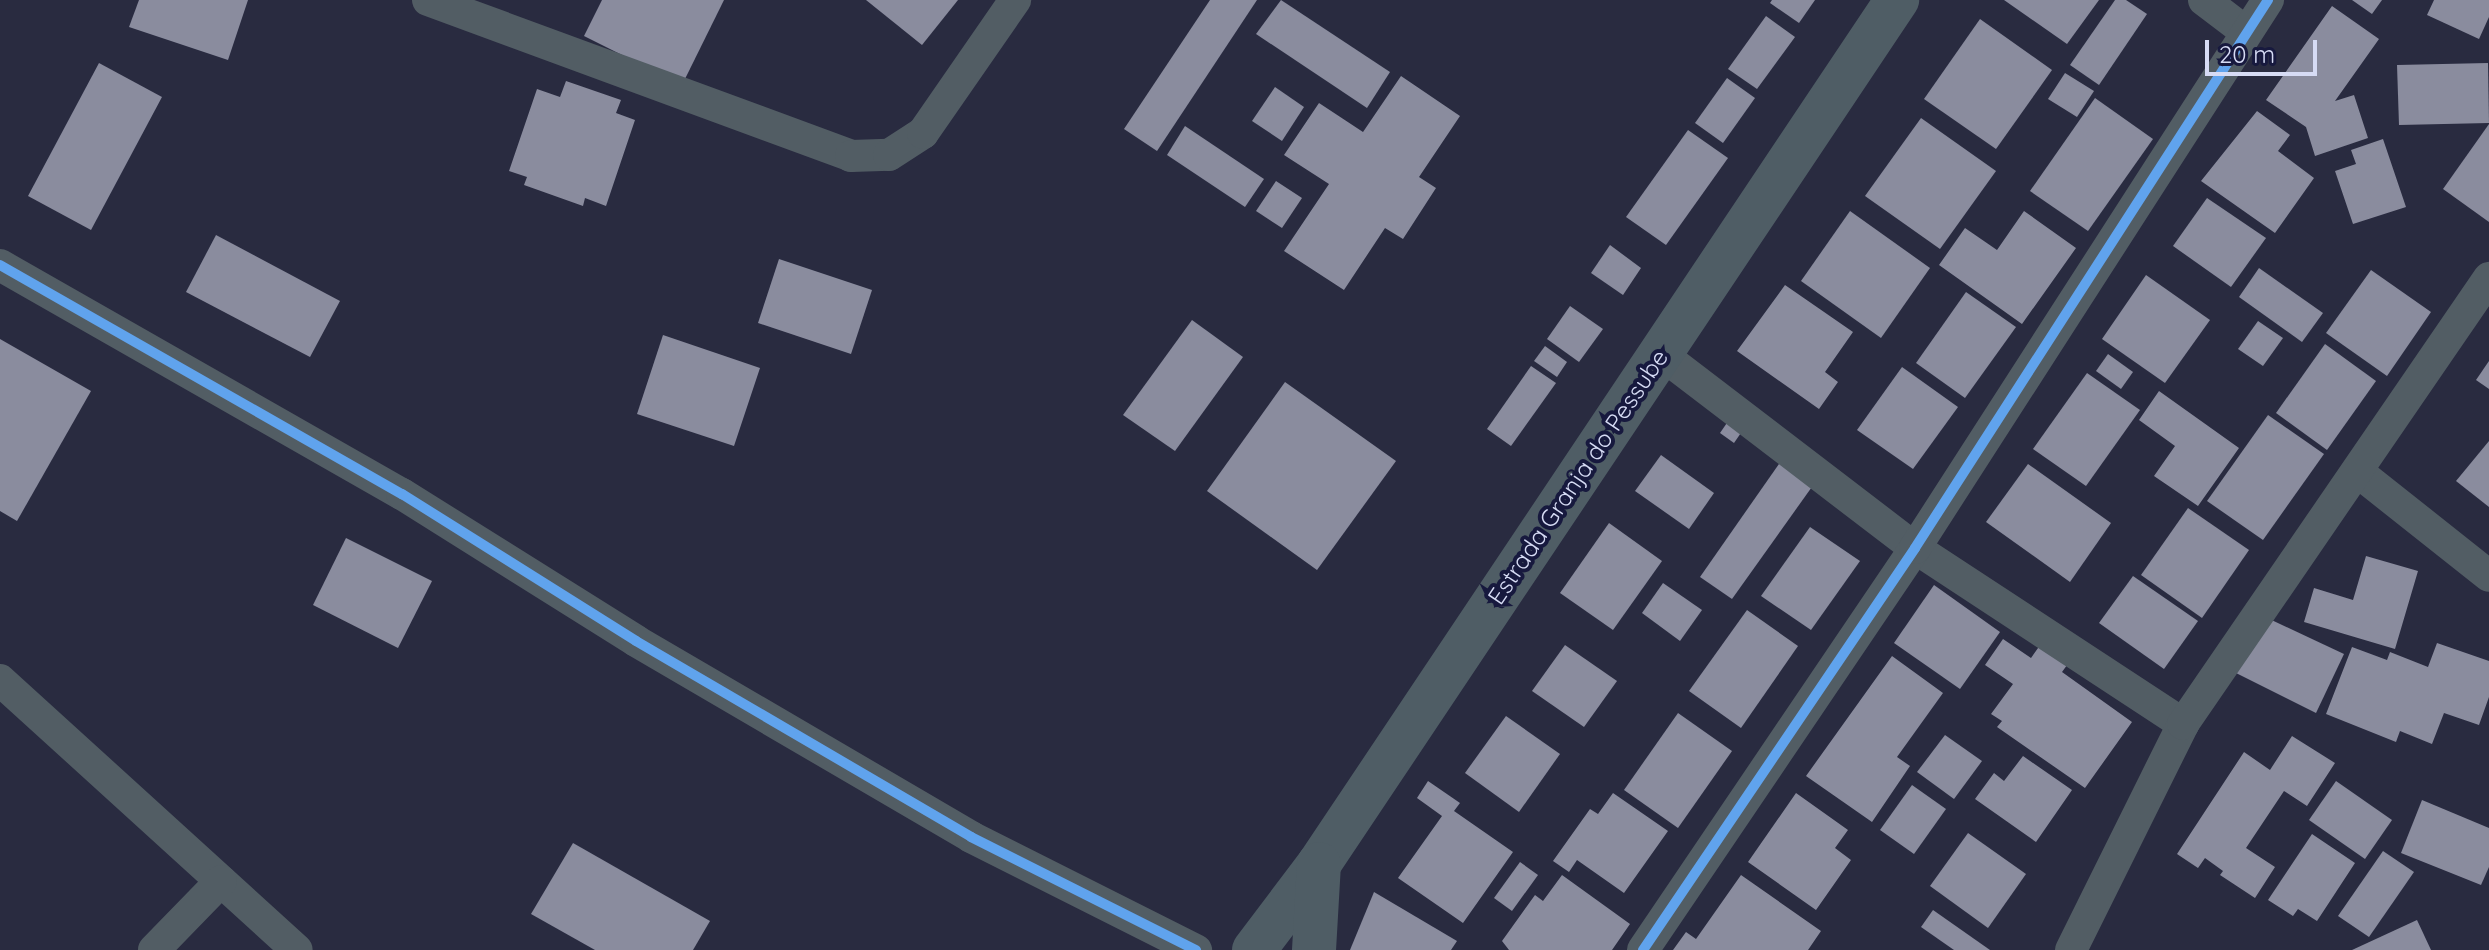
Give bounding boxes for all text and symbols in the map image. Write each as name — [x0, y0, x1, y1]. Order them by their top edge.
scale bar — [2209, 24, 2321, 74]
text: 20 m — [2219, 39, 2275, 69]
street label: Estrada Granja do Pessube — [1482, 344, 1674, 610]

